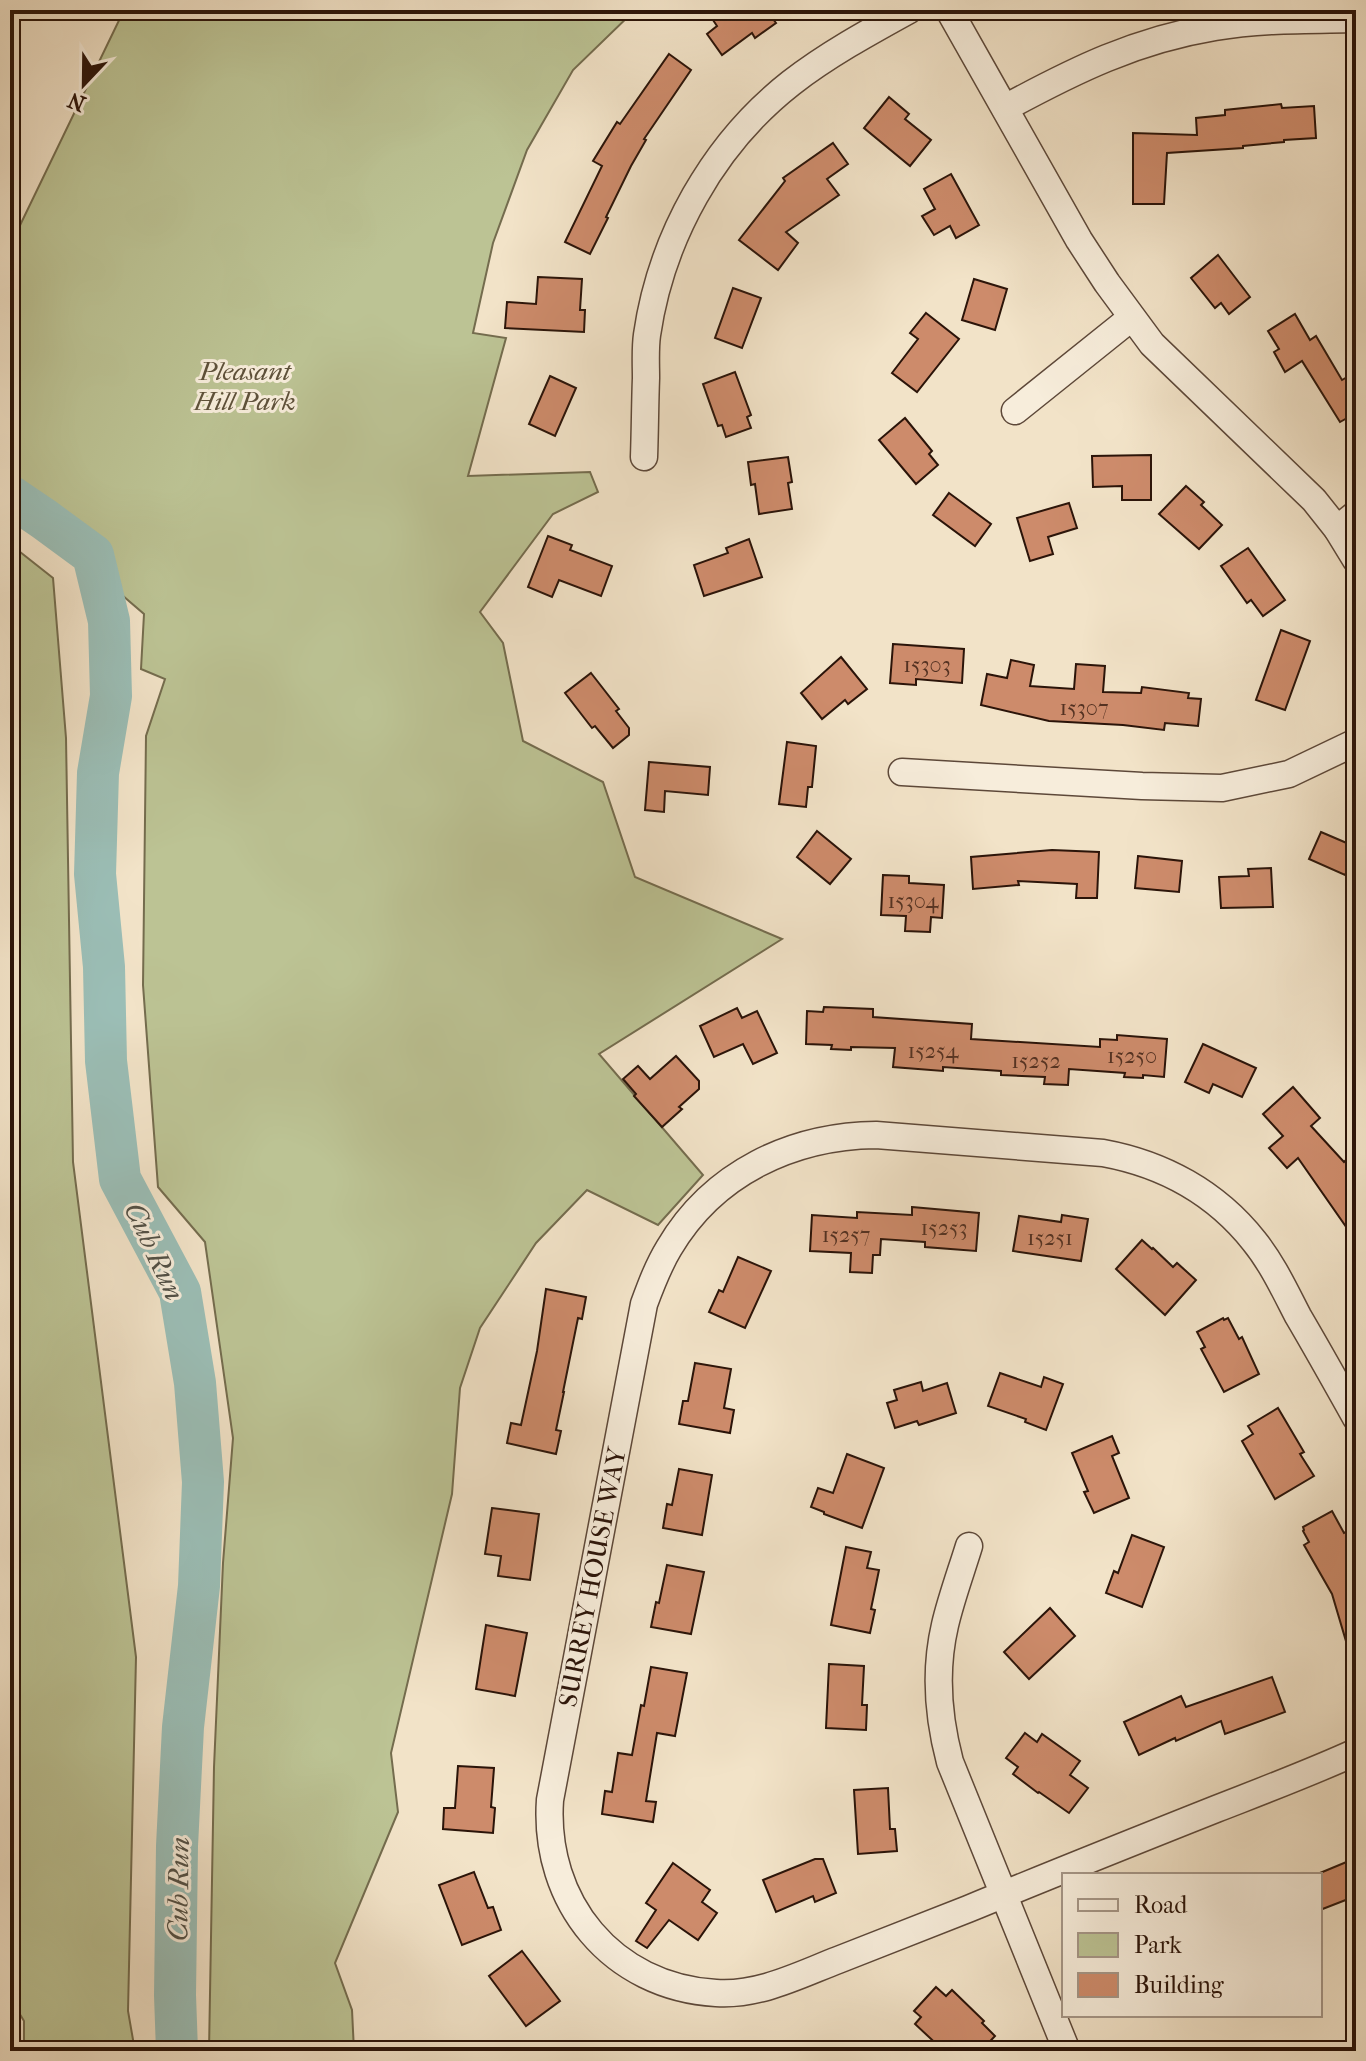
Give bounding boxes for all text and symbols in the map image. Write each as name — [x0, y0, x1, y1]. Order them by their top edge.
north arrow — [44, 44, 124, 124]
text: N — [64, 86, 89, 117]
park label: Pleasant Hill Park — [193, 356, 296, 417]
house number: 15303 — [903, 652, 951, 678]
house number: 15307 — [1059, 695, 1109, 721]
house number: 15304 — [887, 888, 940, 914]
house number: 15254 — [907, 1038, 960, 1064]
house number: 15250 — [1107, 1043, 1157, 1069]
house number: 15252 — [1011, 1048, 1061, 1074]
water label: Cub Run — [118, 1197, 192, 1305]
house number: 15253 — [920, 1215, 968, 1241]
house number: 15257 — [822, 1222, 870, 1248]
house number: 15251 — [1027, 1225, 1073, 1251]
street label: SURREY HOUSE WAY — [552, 1443, 633, 1710]
water label: Cub Run — [161, 1837, 196, 1941]
legend — [1062, 1873, 1322, 2017]
text: Road — [1134, 1891, 1188, 1919]
text: Park — [1134, 1931, 1182, 1959]
text: Building — [1134, 1971, 1225, 1999]

